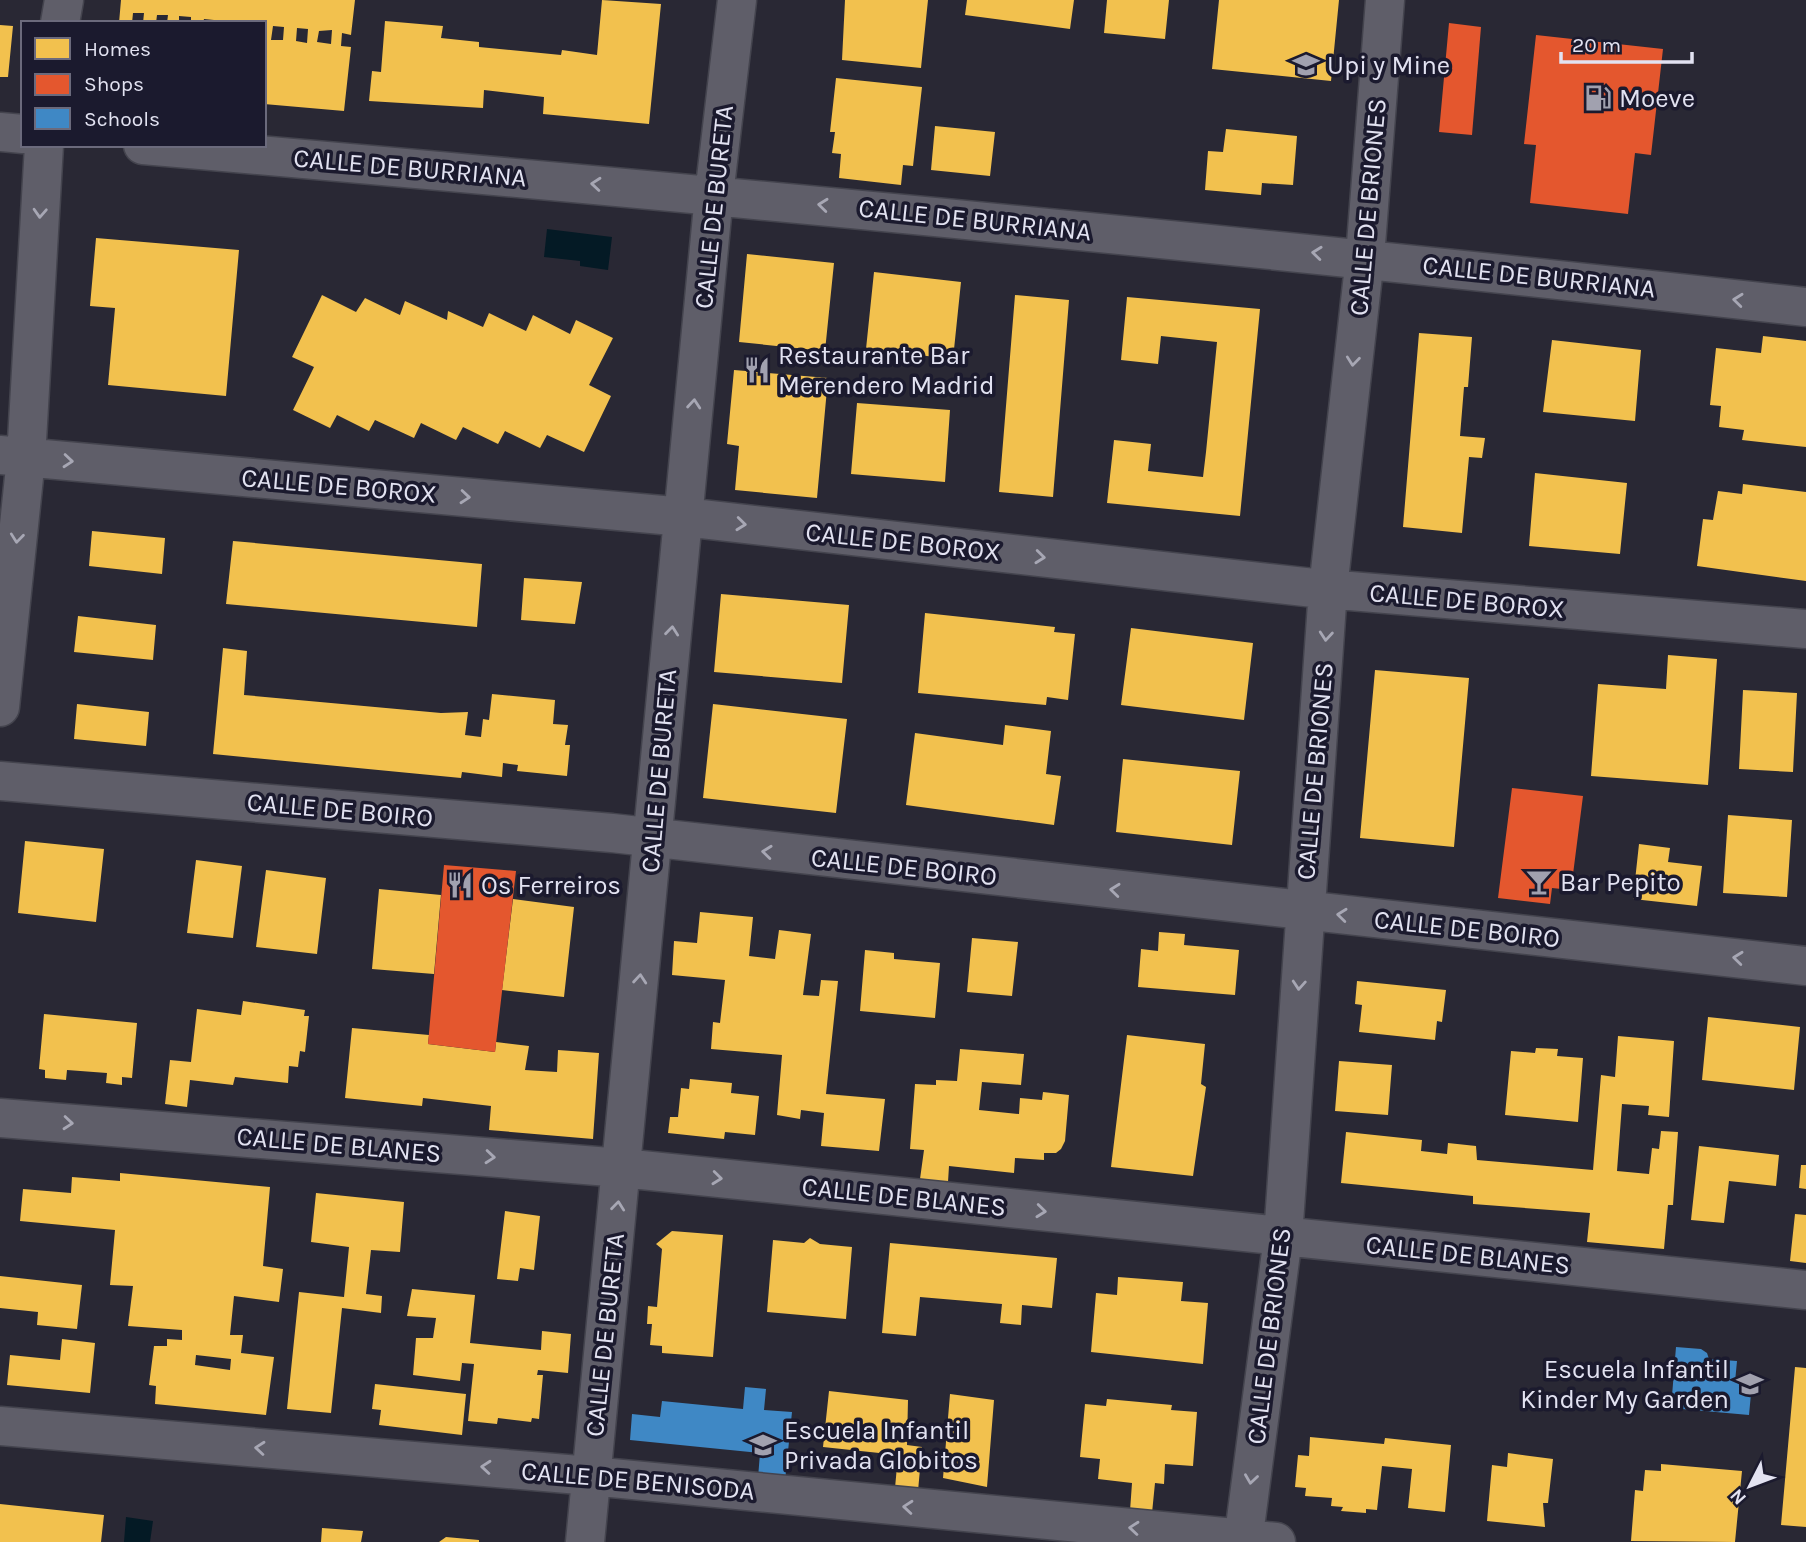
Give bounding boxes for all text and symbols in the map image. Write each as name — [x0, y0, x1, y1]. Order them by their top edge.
legend — [21, 21, 266, 147]
scale bar — [1561, 21, 1692, 65]
text: 20 m — [1572, 33, 1621, 57]
text: Homes — [84, 37, 151, 61]
school or university icon: Upi y Mine — [1291, 50, 1321, 80]
place label: Upi y Mine — [1327, 50, 1450, 81]
text: Shops — [84, 72, 144, 96]
fuel station icon: Moeve — [1583, 83, 1613, 113]
place label: Moeve — [1619, 83, 1695, 114]
street label: CALLE DE BRIONES — [1343, 97, 1393, 317]
street label: CALLE DE BURETA — [688, 104, 740, 310]
text: Schools — [84, 107, 160, 131]
street label: CALLE DE BURRIANA — [292, 142, 528, 194]
one-way arrow — [590, 177, 601, 192]
street label: CALLE DE BURRIANA — [857, 192, 1093, 248]
one-way arrow — [817, 198, 828, 213]
one-way arrow — [33, 208, 48, 219]
one-way arrow — [1311, 246, 1322, 261]
street label: CALLE DE BURRIANA — [1421, 249, 1657, 305]
one-way arrow — [1732, 292, 1744, 307]
place label: Restaurante Bar Merendero Madrid — [778, 340, 995, 401]
restaurant icon: Restaurante Bar Merendero Madrid — [742, 355, 772, 385]
one-way arrow — [1346, 355, 1361, 367]
one-way arrow — [686, 399, 701, 410]
one-way arrow — [63, 453, 74, 468]
street label: CALLE DE BOROX — [240, 462, 438, 510]
one-way arrow — [460, 490, 471, 505]
one-way arrow — [735, 516, 746, 531]
street label: CALLE DE BOROX — [804, 516, 1002, 568]
one-way arrow — [10, 533, 25, 544]
one-way arrow — [1034, 550, 1045, 565]
street label: CALLE DE BOROX — [1368, 577, 1566, 625]
one-way arrow — [665, 625, 680, 637]
one-way arrow — [1319, 631, 1334, 642]
street label: CALLE DE BRIONES — [1290, 661, 1340, 881]
street label: CALLE DE BURETA — [635, 668, 683, 874]
street label: CALLE DE BOIRO — [246, 786, 434, 834]
street label: CALLE DE BOIRO — [809, 842, 999, 892]
one-way arrow — [762, 844, 773, 859]
bar icon: Bar Pepito — [1524, 867, 1554, 897]
place label: Bar Pepito — [1560, 867, 1681, 898]
restaurant icon: Os Ferreiros — [445, 870, 475, 900]
place label: Os Ferreiros — [481, 870, 621, 901]
one-way arrow — [1110, 883, 1121, 898]
street label: CALLE DE BOIRO — [1372, 904, 1562, 954]
one-way arrow — [1336, 908, 1347, 923]
one-way arrow — [1732, 951, 1744, 966]
one-way arrow — [632, 974, 647, 985]
one-way arrow — [1292, 980, 1307, 991]
one-way arrow — [63, 1116, 74, 1131]
street label: CALLE DE BLANES — [235, 1121, 443, 1169]
one-way arrow — [485, 1149, 496, 1164]
one-way arrow — [711, 1170, 723, 1185]
street label: CALLE DE BLANES — [800, 1171, 1008, 1223]
one-way arrow — [611, 1200, 626, 1212]
one-way arrow — [1035, 1204, 1046, 1219]
street label: CALLE DE BRIONES — [1240, 1226, 1298, 1446]
street label: CALLE DE BLANES — [1364, 1229, 1572, 1281]
street label: CALLE DE BURETA — [579, 1232, 631, 1438]
place label: Escuela Infantil Kinder My Garden — [1520, 1354, 1729, 1415]
school or university icon: Escuela Infantil Kinder My Garden — [1735, 1369, 1765, 1399]
place label: Escuela Infantil Privada Globitos — [784, 1415, 978, 1476]
school or university icon: Escuela Infantil Privada Globitos — [748, 1430, 778, 1460]
one-way arrow — [254, 1441, 265, 1456]
north arrow — [1715, 1451, 1785, 1521]
street label: CALLE DE BENISODA — [520, 1455, 756, 1507]
one-way arrow — [481, 1460, 492, 1475]
one-way arrow — [1244, 1473, 1259, 1485]
text: N — [1725, 1484, 1751, 1509]
one-way arrow — [902, 1500, 913, 1515]
one-way arrow — [1129, 1521, 1140, 1536]

